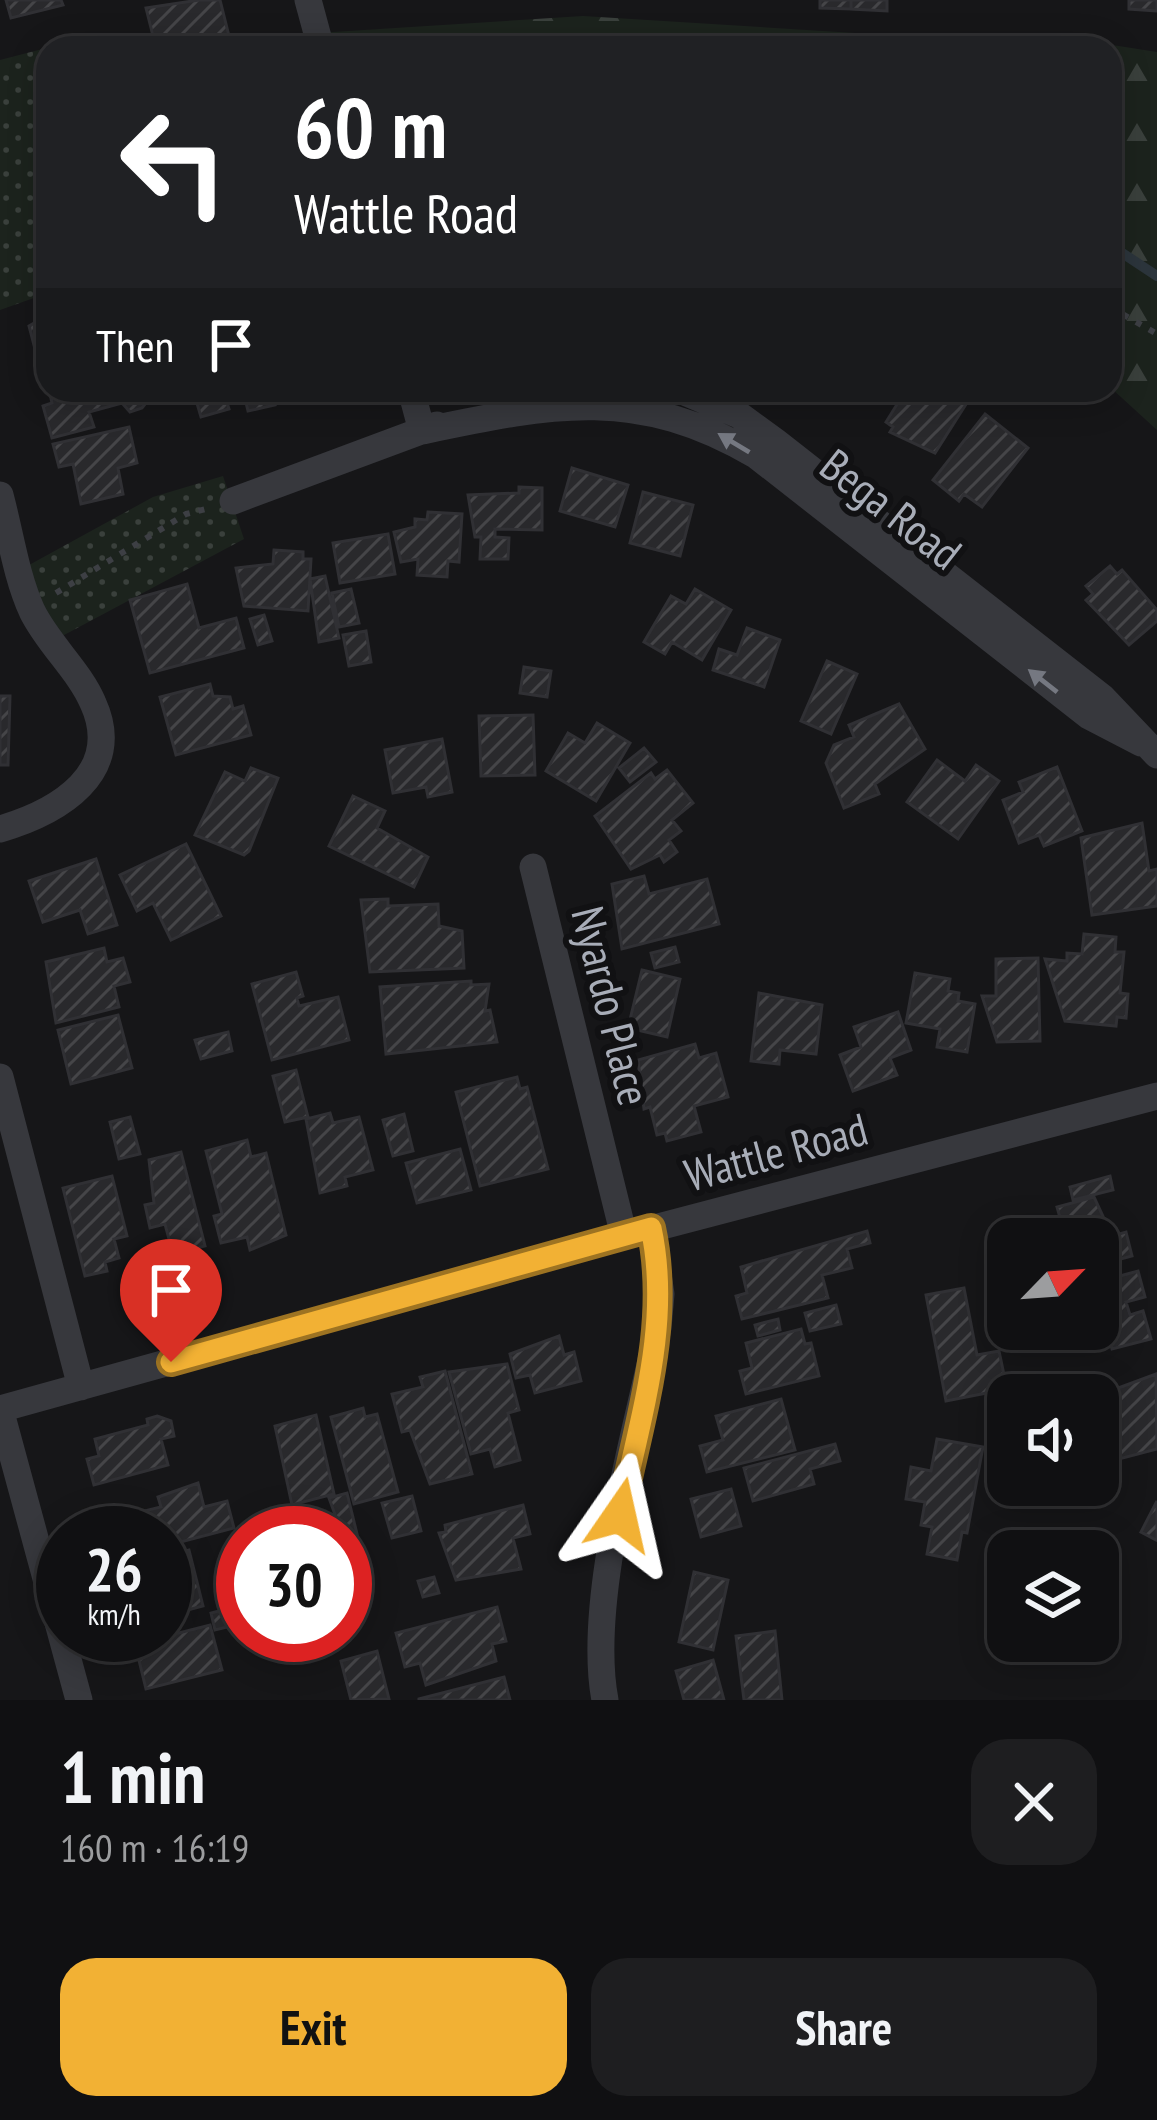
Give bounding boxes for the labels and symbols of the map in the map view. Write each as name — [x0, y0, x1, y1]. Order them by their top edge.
one-way arrow — [717, 433, 751, 454]
street label: Bega Road — [809, 435, 974, 581]
one-way arrow — [1027, 669, 1058, 693]
street label: Nyardo Place — [559, 900, 665, 1111]
street label: Wattle Road — [678, 1099, 873, 1203]
north arrow — [987, 1218, 1119, 1350]
pin — [120, 1239, 222, 1362]
position arrow — [557, 1452, 683, 1578]
speed limit sign: 30 — [216, 1506, 372, 1662]

